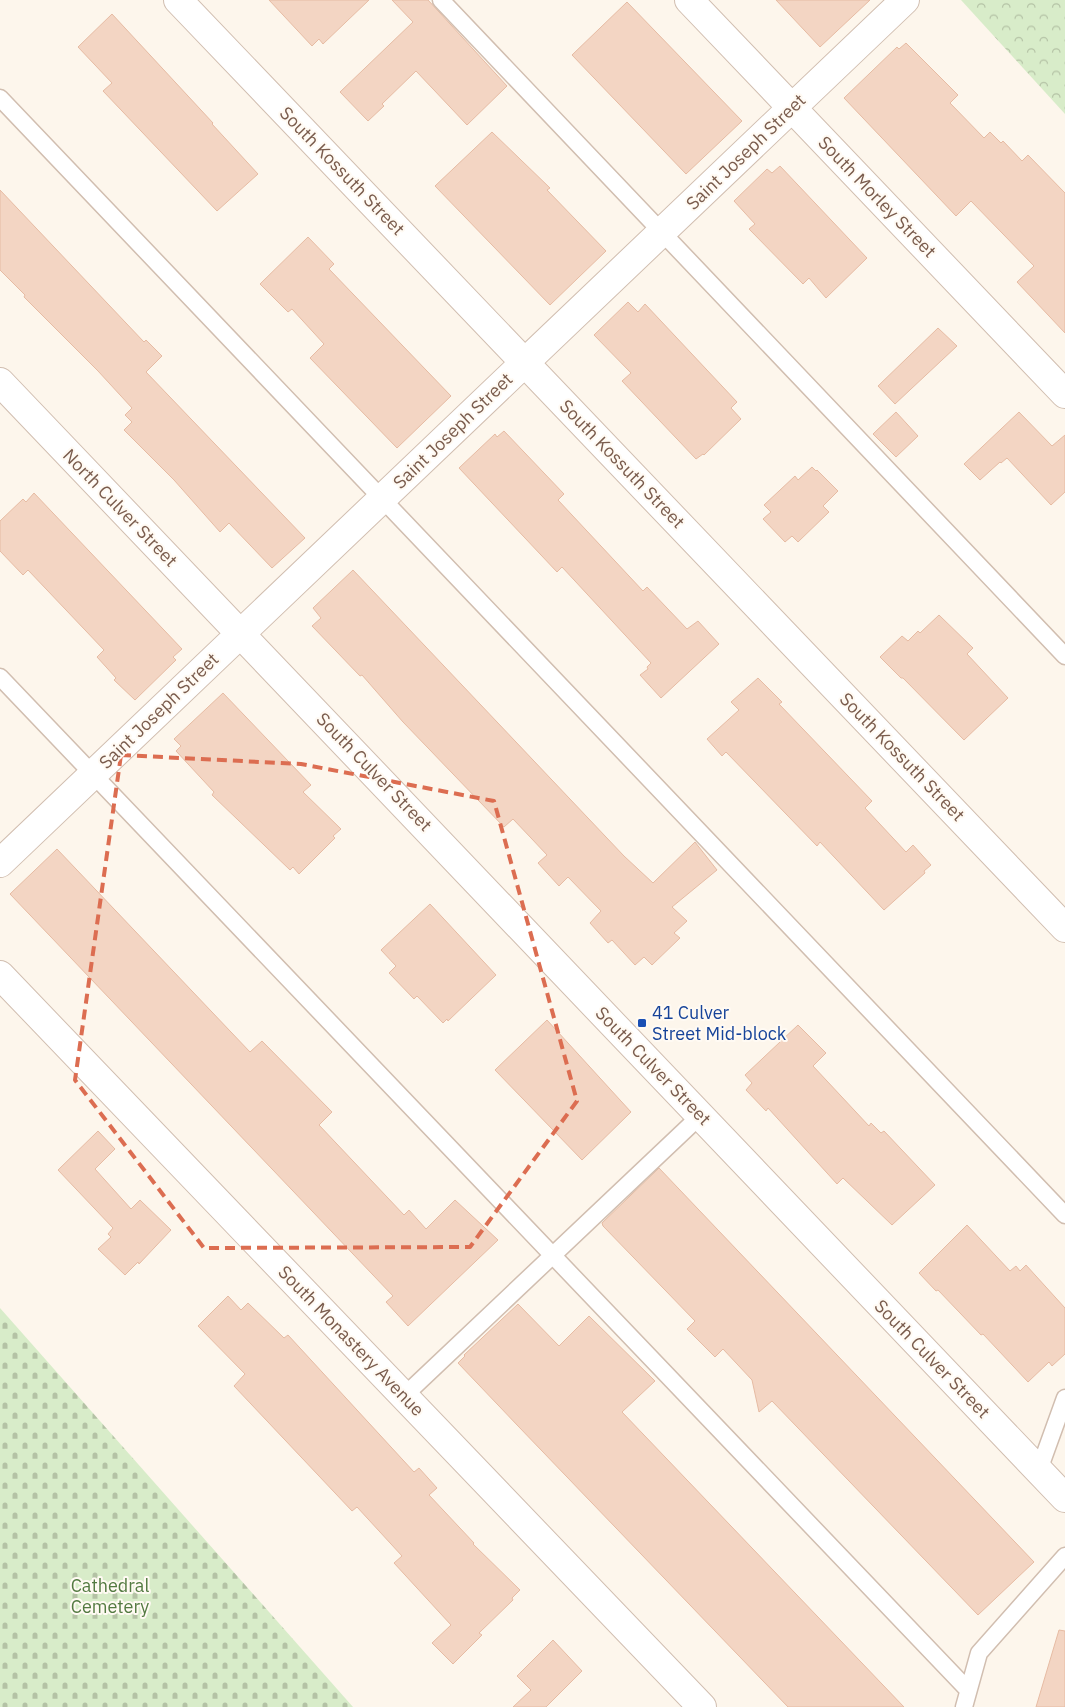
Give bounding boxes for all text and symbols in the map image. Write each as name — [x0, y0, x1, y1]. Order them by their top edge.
street label: Saint Joseph Street — [681, 89, 810, 215]
street label: South Kossuth Street — [275, 101, 410, 240]
street label: South Morley Street — [813, 131, 941, 262]
street label: Saint Joseph Street — [388, 368, 517, 494]
street label: South Kossuth Street — [555, 394, 690, 533]
street label: North Culver Street — [58, 444, 183, 571]
street label: Saint Joseph Street — [94, 648, 223, 774]
street label: South Kossuth Street — [835, 687, 970, 826]
street label: South Culver Street — [312, 707, 437, 836]
street label: South Culver Street — [591, 1001, 716, 1130]
place label: 41 Culver Street Mid-block — [652, 1001, 787, 1045]
marker: 41 Culver Street Mid-block — [636, 1017, 648, 1029]
street label: South Monastery Avenue — [273, 1260, 430, 1421]
street label: South Culver Street — [870, 1294, 995, 1423]
park label: Cathedral Cemetery — [71, 1574, 149, 1618]

